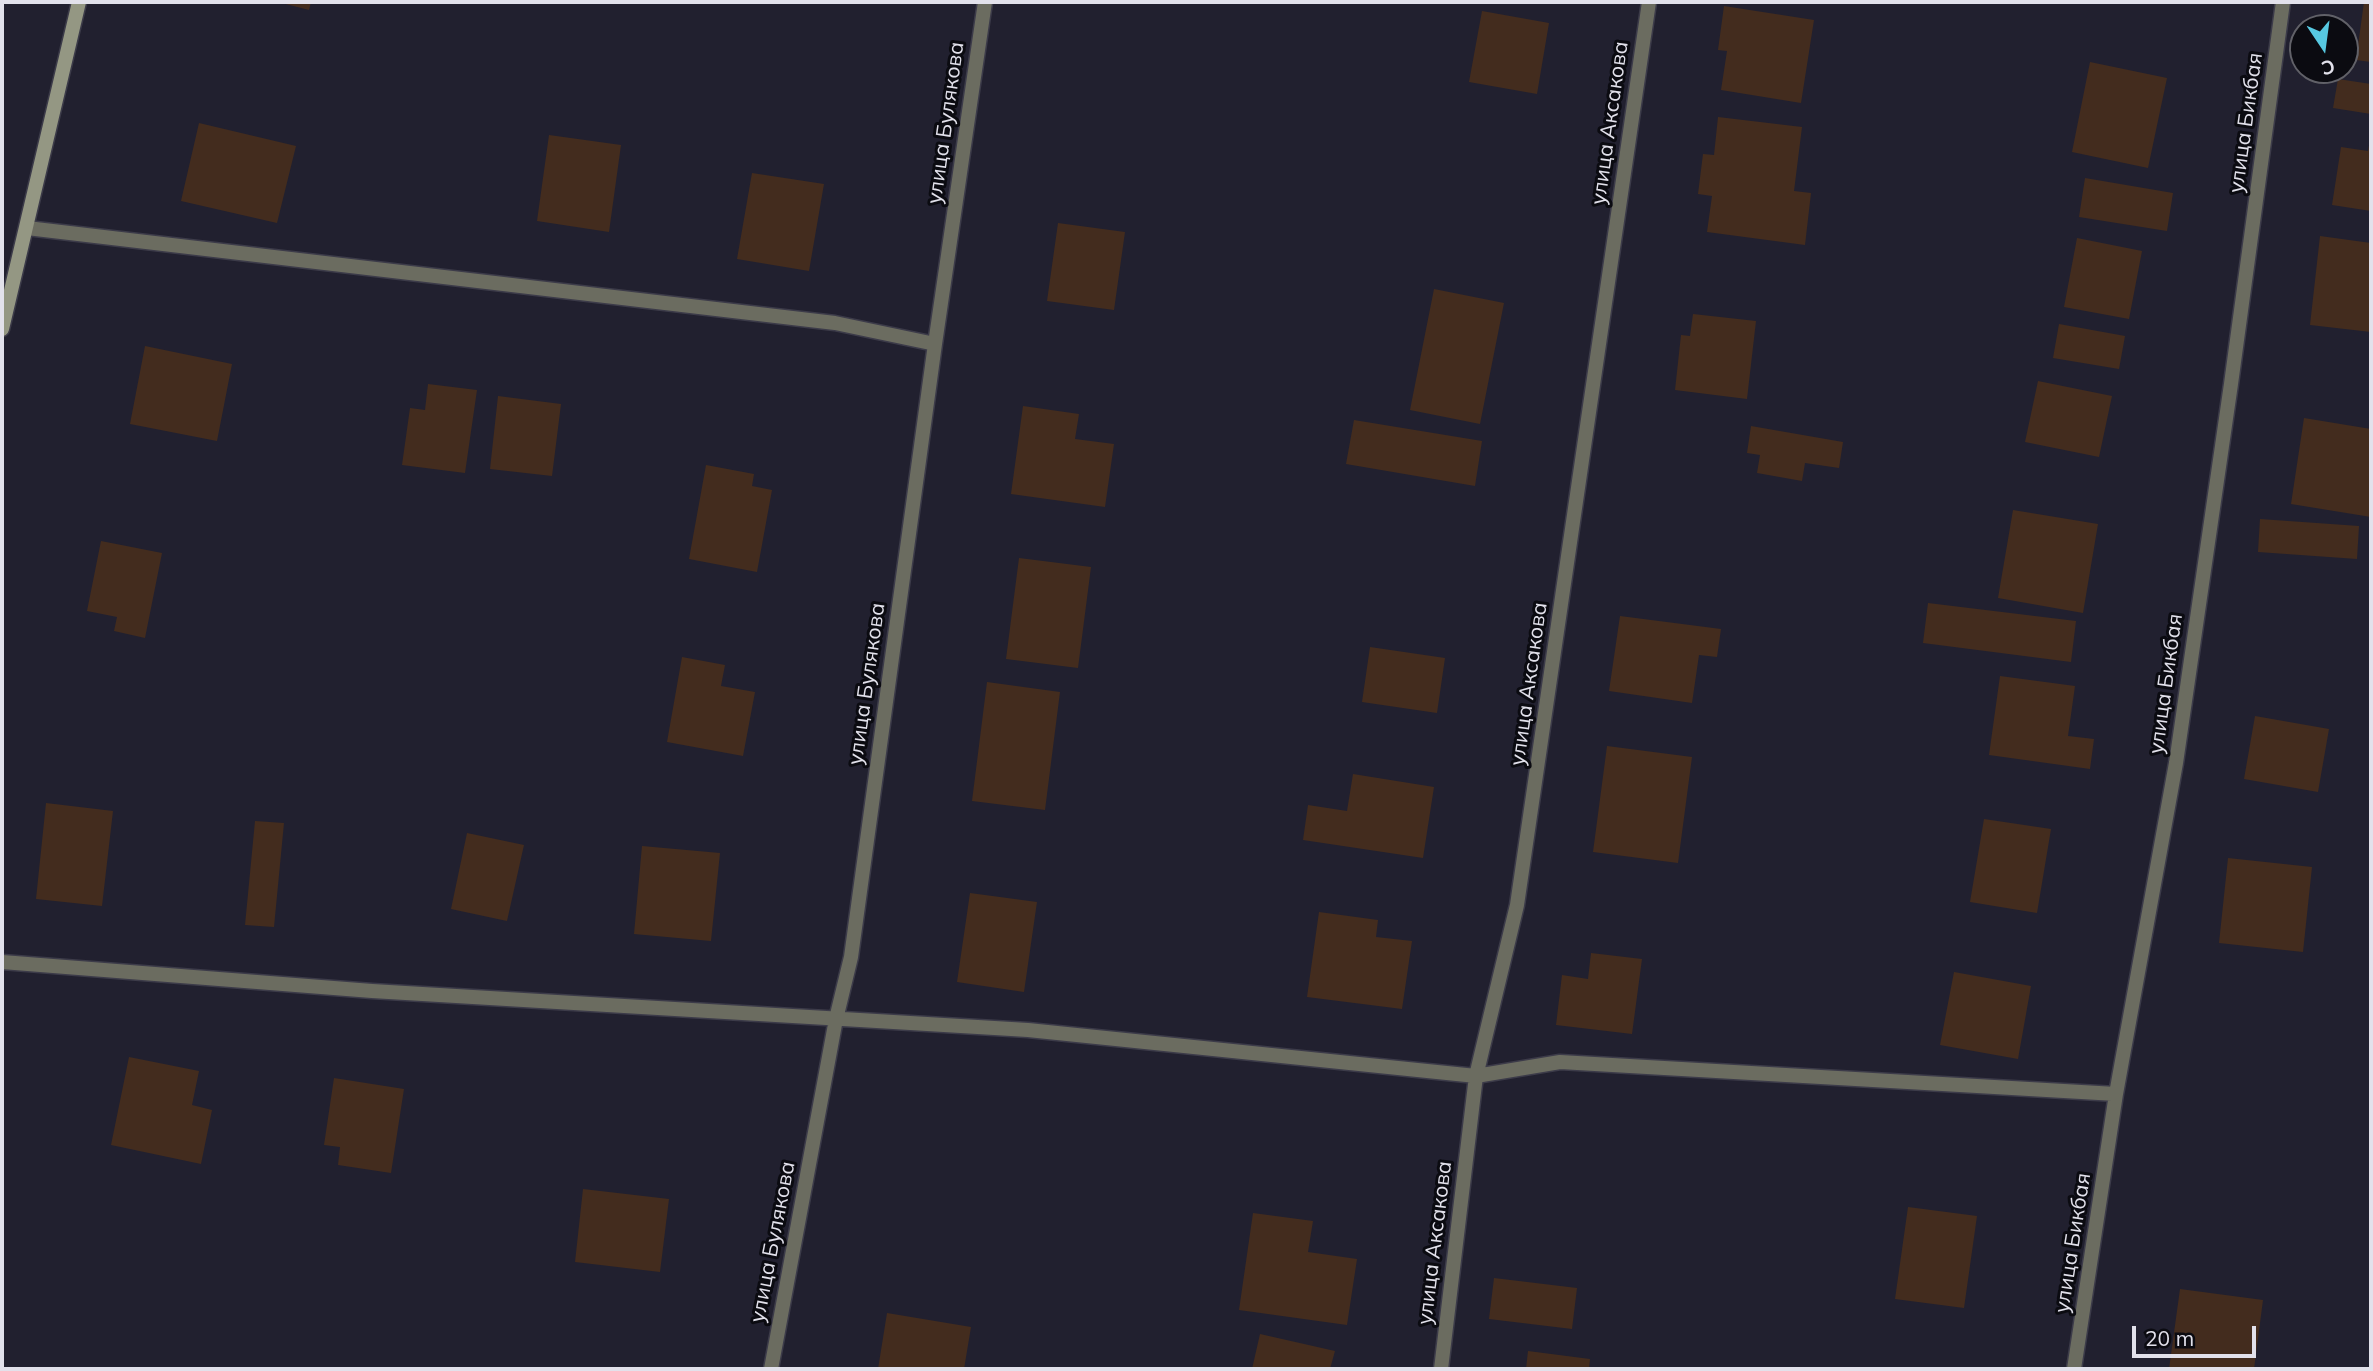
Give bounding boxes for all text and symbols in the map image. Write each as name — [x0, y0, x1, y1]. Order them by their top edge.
north arrow — [2289, 14, 2359, 84]
street label: улица Булякова — [922, 40, 970, 206]
street label: улица Аксакова — [1586, 40, 1634, 206]
street label: улица Бикбая — [2224, 51, 2268, 195]
text: С — [2319, 54, 2337, 81]
street label: улица Булякова — [843, 601, 891, 767]
street label: улица Аксакова — [1505, 601, 1553, 767]
street label: улица Бикбая — [2144, 612, 2188, 756]
street label: улица Булякова — [745, 1159, 801, 1325]
street label: улица Аксакова — [1412, 1160, 1458, 1326]
street label: улица Бикбая — [2050, 1171, 2096, 1315]
scale bar — [2135, 1312, 2259, 1356]
text: 20 m — [2145, 1325, 2194, 1351]

